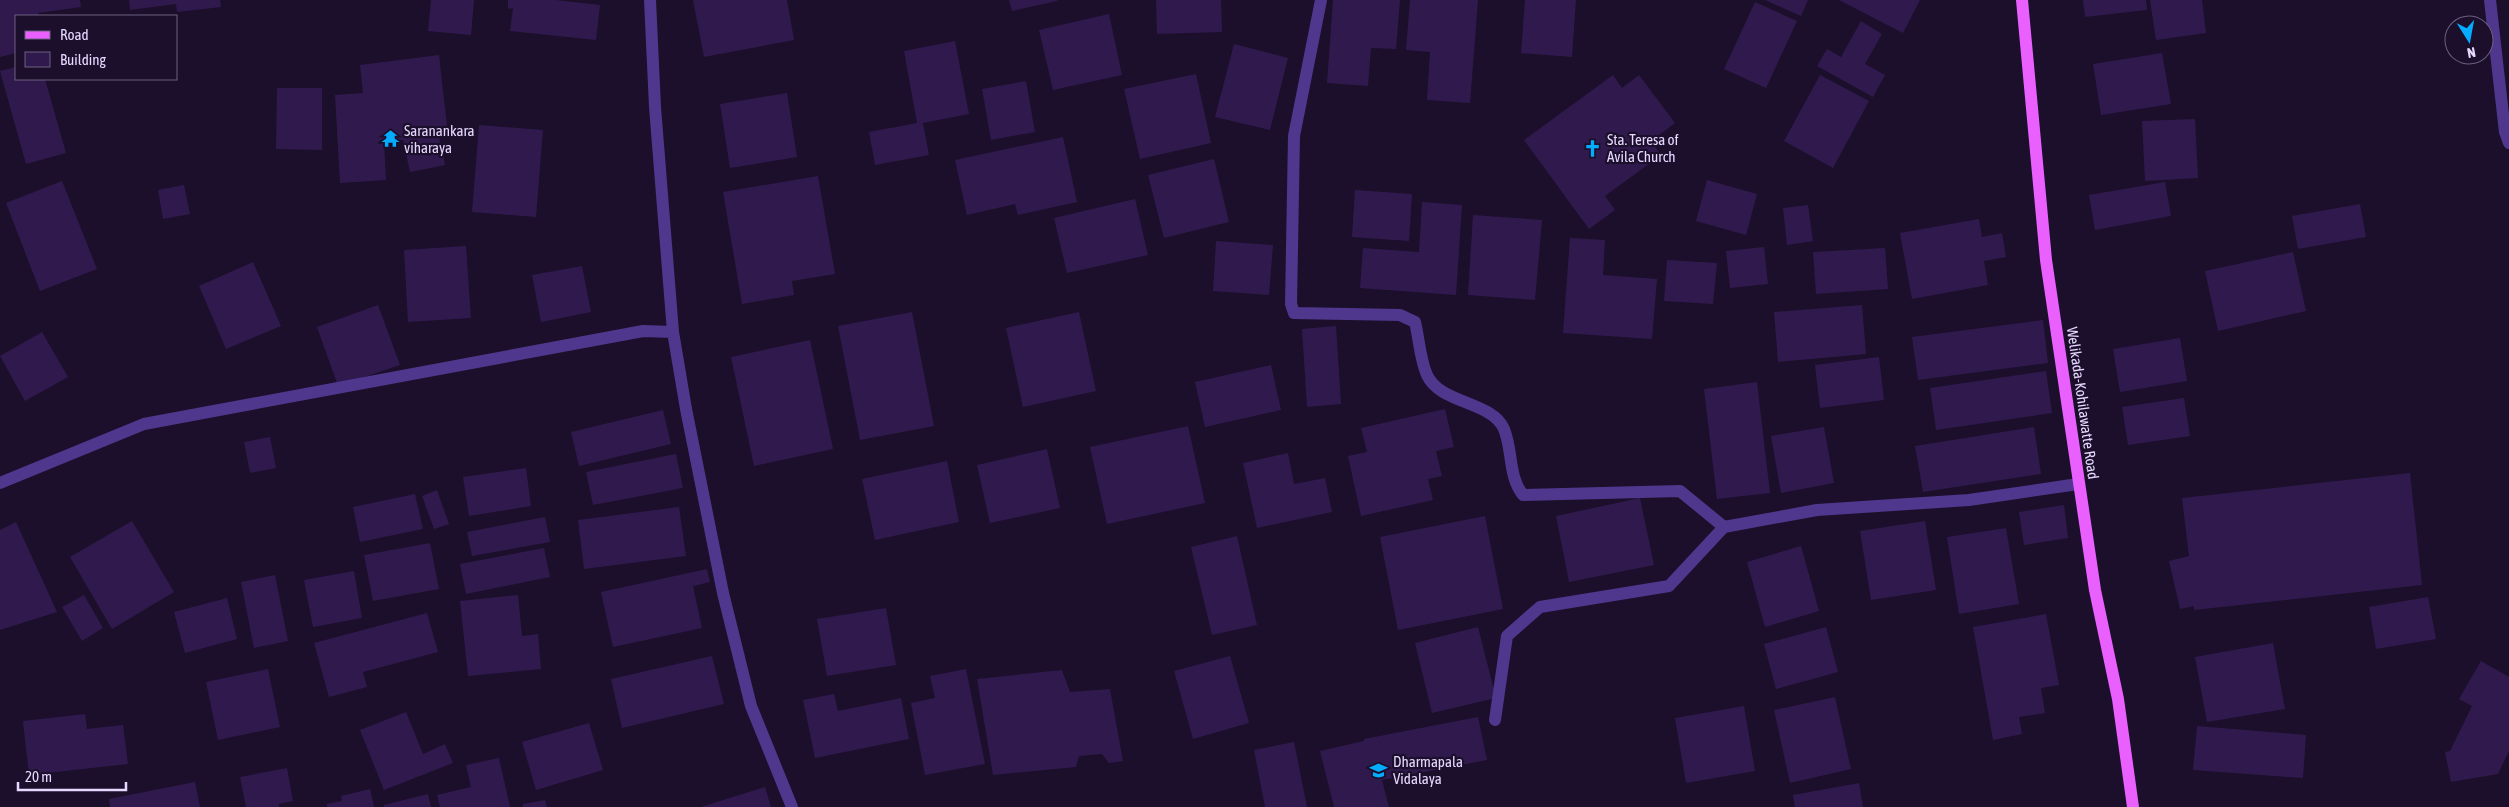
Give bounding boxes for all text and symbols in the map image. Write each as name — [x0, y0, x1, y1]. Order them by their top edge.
legend — [15, 15, 178, 80]
north arrow — [2444, 15, 2494, 65]
text: Road — [60, 26, 89, 43]
text: N — [2466, 44, 2477, 61]
text: Building — [60, 51, 106, 68]
place label: Saranankara viharaya — [404, 122, 475, 156]
temple icon: Saranankara viharaya — [380, 129, 400, 149]
place label: Sta. Teresa of Avila Church — [1607, 131, 1679, 165]
church icon: Sta. Teresa of Avila Church — [1583, 138, 1603, 158]
street label: Welikada-Kohilawatte Road — [2064, 326, 2102, 480]
place label: Dharmapala Vidalaya — [1393, 753, 1463, 787]
scale bar — [18, 760, 125, 792]
school or university icon: Dharmapala Vidalaya — [1369, 760, 1389, 780]
text: 20 m — [25, 768, 52, 785]

